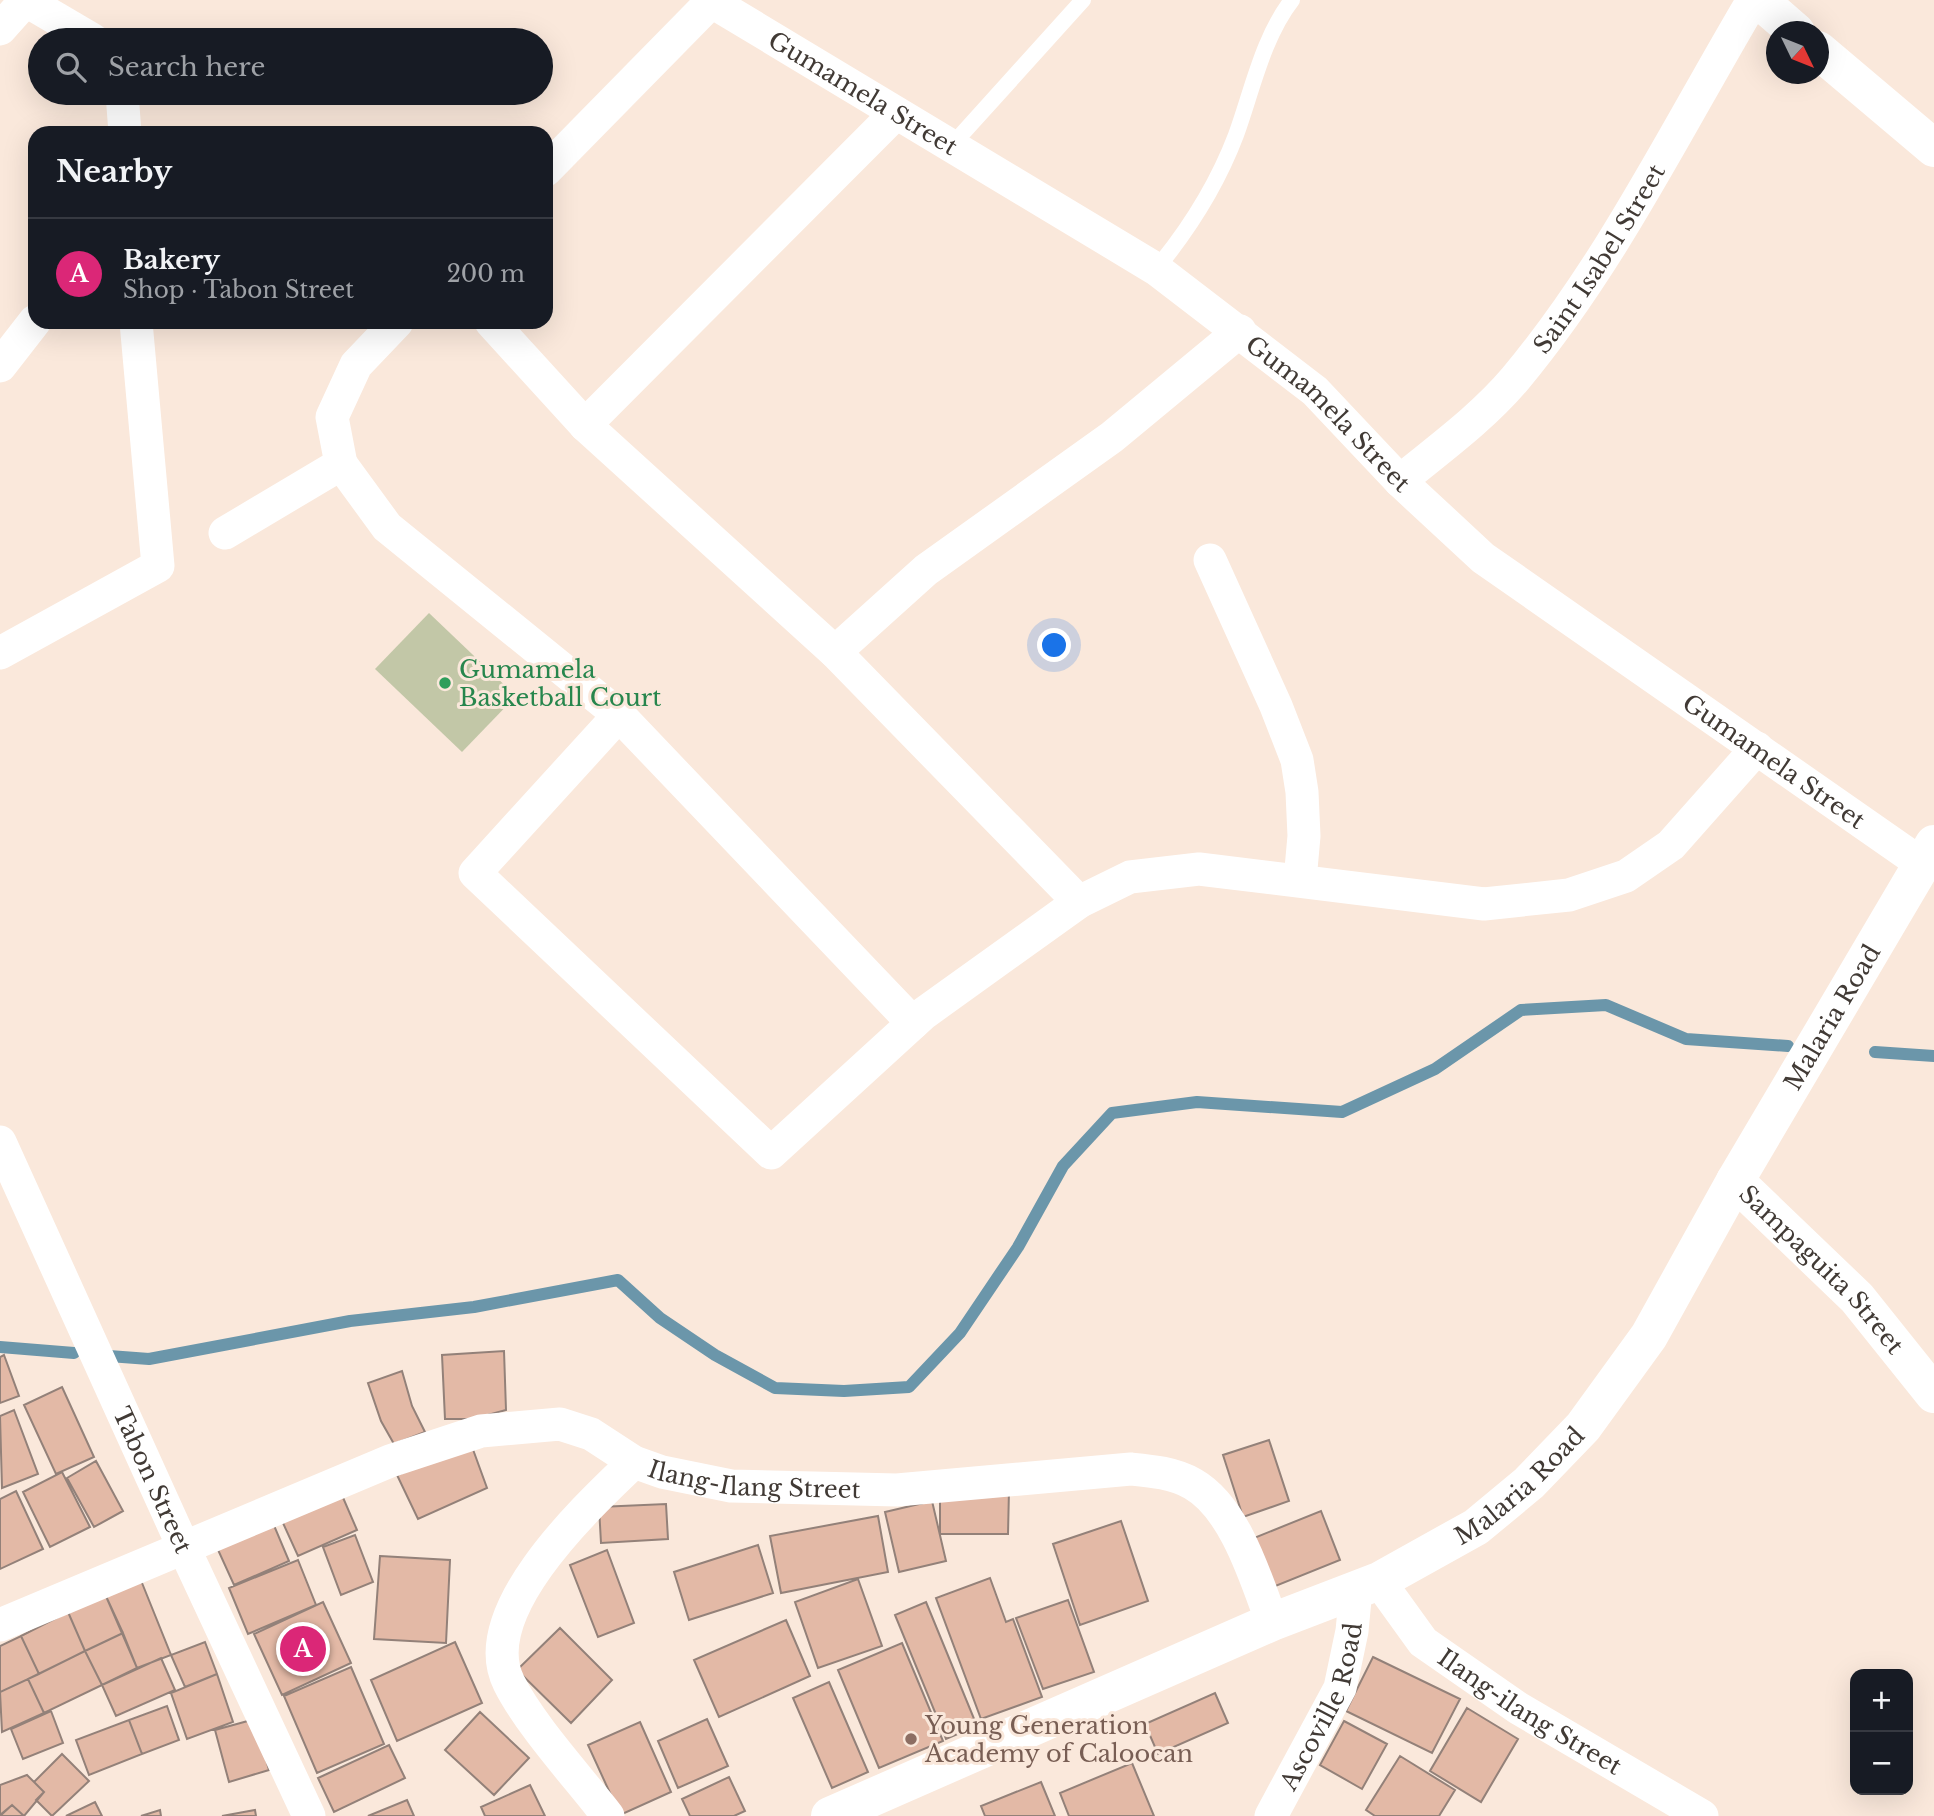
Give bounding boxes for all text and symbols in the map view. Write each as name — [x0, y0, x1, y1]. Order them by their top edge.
north arrow — [1766, 21, 1829, 84]
street label: Gumamela Street — [763, 25, 963, 161]
search box — [28, 28, 553, 105]
icon: search — [52, 48, 90, 86]
text: Search here — [108, 51, 265, 83]
text: Nearby — [56, 153, 172, 190]
street label: Saint Isabel Street — [1527, 159, 1671, 359]
text: Bakery — [123, 244, 220, 276]
text: A — [70, 260, 88, 288]
text: 200 m — [447, 260, 525, 288]
text: Shop · Tabon Street — [123, 276, 354, 304]
street label: Gumamela Street — [1240, 329, 1416, 498]
your location — [1037, 628, 1071, 662]
place label: Gumamela Basketball Court — [459, 655, 661, 712]
marker: Gumamela Basketball Court — [437, 675, 453, 691]
street label: Gumamela Street — [1677, 687, 1871, 834]
street label: Malaria Road — [1778, 939, 1886, 1095]
street label: Sampaguita Street — [1734, 1179, 1910, 1359]
street label: Tabon Street — [107, 1402, 199, 1558]
street label: Malaria Road — [1449, 1421, 1590, 1551]
street label: Ilang-Ilang Street — [644, 1454, 861, 1504]
street label: Ascoville Road — [1273, 1621, 1367, 1796]
pin: A — [280, 1623, 326, 1675]
street label: Ilang-ilang Street — [1433, 1642, 1627, 1780]
map controls — [1850, 1669, 1913, 1795]
button: + — [1850, 1669, 1913, 1732]
place label: Young Generation Academy of Caloocan — [924, 1711, 1193, 1768]
marker: Young Generation Academy of Caloocan — [903, 1731, 919, 1747]
button: − — [1850, 1732, 1913, 1795]

